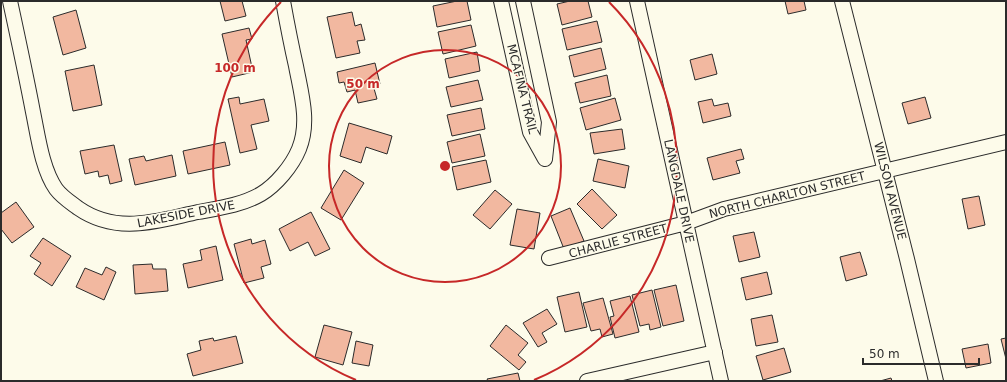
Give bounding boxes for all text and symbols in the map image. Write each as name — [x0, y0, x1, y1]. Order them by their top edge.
street label: MCAFINA TRAIL — [504, 43, 540, 136]
text: 100 m — [214, 61, 256, 75]
text: 50 m — [346, 77, 380, 91]
street label: LANGDALE DRIVE — [661, 138, 697, 244]
street label: WILSON AVENUE — [871, 141, 909, 241]
centre of rings — [438, 159, 452, 173]
street label: NORTH CHARLTON STREET — [707, 169, 867, 221]
street label: LAKESIDE DRIVE — [136, 198, 236, 230]
street label: CHARLIE STREET — [567, 221, 669, 261]
scale bar — [863, 340, 979, 366]
text: 50 m — [869, 347, 900, 361]

